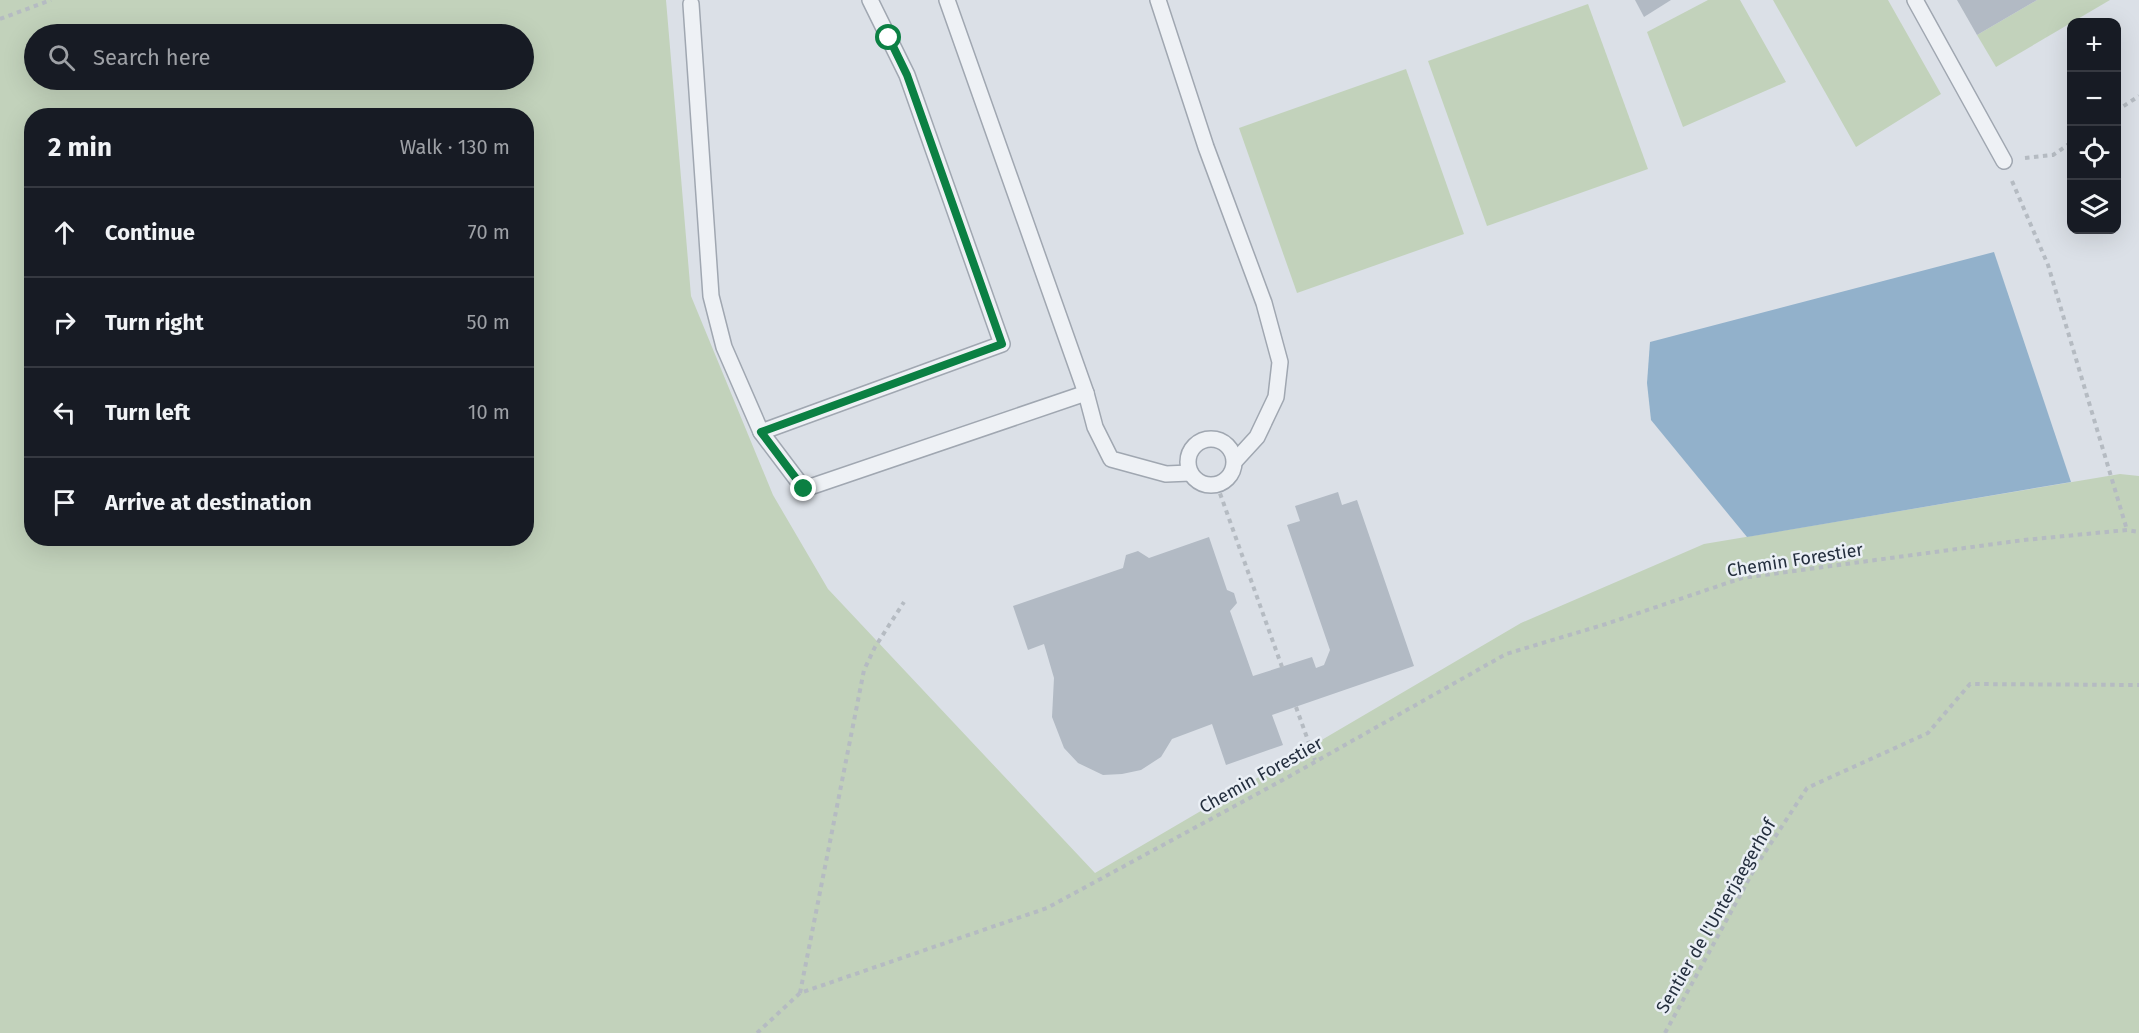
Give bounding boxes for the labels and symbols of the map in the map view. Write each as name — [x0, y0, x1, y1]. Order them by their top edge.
route start — [875, 24, 901, 50]
route end — [790, 475, 816, 501]
street label: Chemin Forestier — [1725, 538, 1865, 582]
street label: Chemin Forestier — [1195, 732, 1327, 818]
street label: Sentier de l'Unterjaegerhof — [1651, 813, 1782, 1017]

